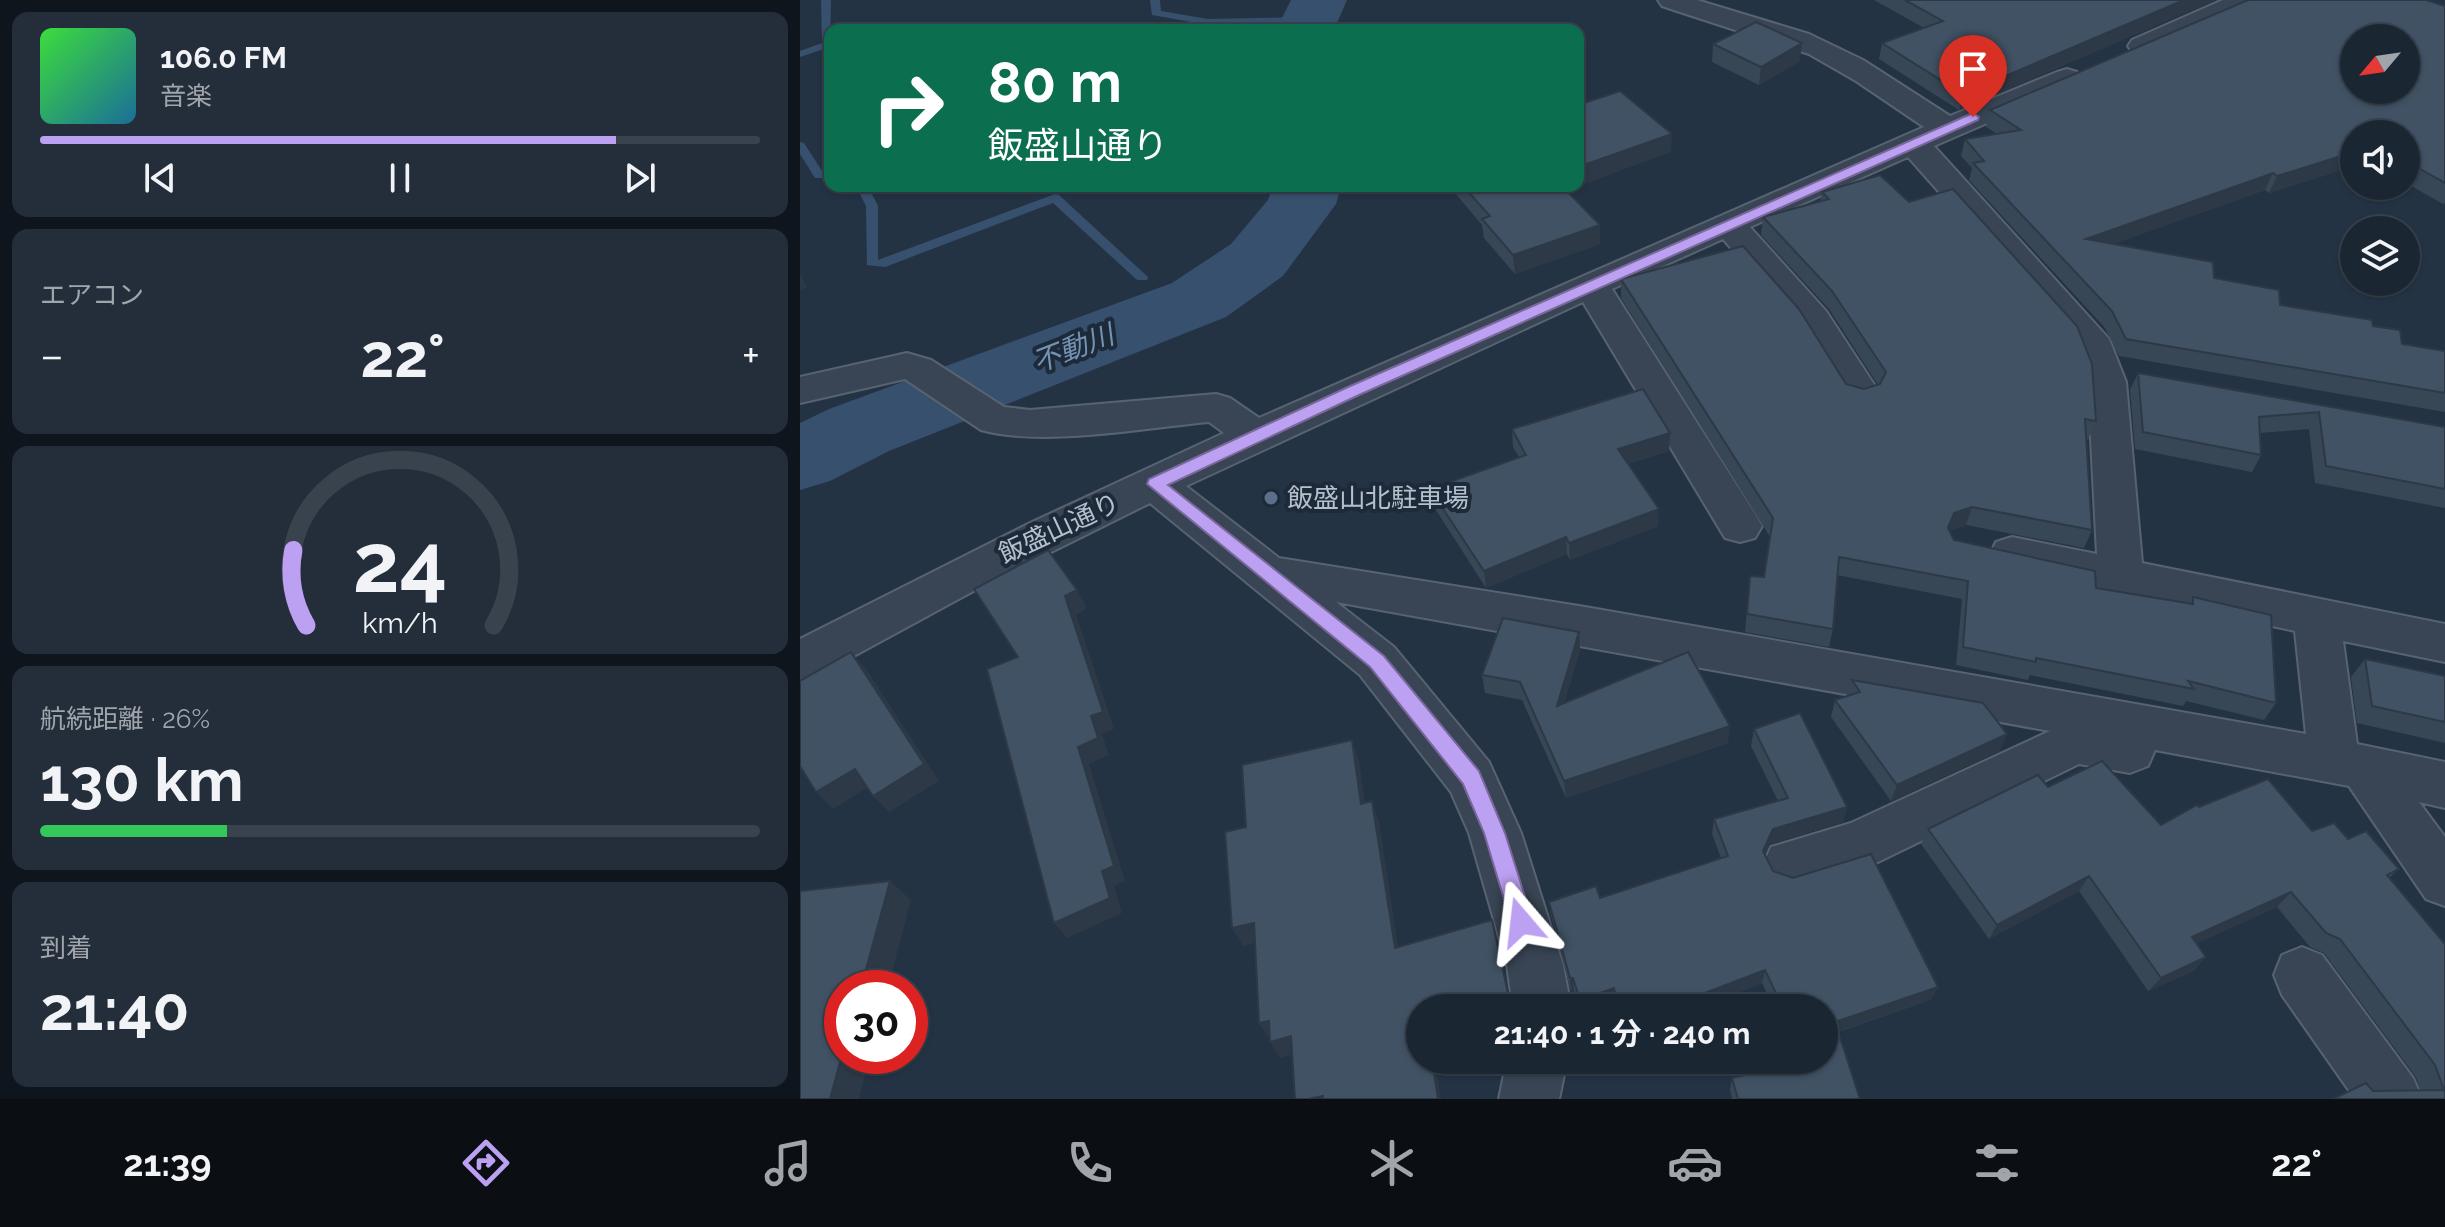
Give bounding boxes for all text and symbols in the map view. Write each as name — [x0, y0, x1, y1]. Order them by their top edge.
north arrow — [2340, 24, 2420, 104]
map controls — [2340, 24, 2420, 296]
pin — [1939, 35, 2007, 117]
text: 106.0 FM — [160, 40, 287, 75]
icon: arrive — [1951, 47, 1995, 91]
text: 80 m — [988, 49, 1122, 115]
icon: right — [856, 56, 960, 160]
text: 音楽 — [160, 81, 212, 111]
button: sound — [2340, 120, 2420, 200]
text: 飯盛山通り — [988, 124, 1168, 166]
icon: previous — [138, 156, 182, 200]
icon: pause — [378, 156, 422, 200]
icon: next — [618, 156, 662, 200]
button: layers — [2340, 216, 2420, 296]
text: エアコン — [40, 280, 144, 310]
water label: 不動川 — [1028, 317, 1121, 379]
text: 22° — [361, 321, 445, 391]
text: − — [40, 330, 64, 381]
text: + — [742, 330, 760, 381]
place label: 飯盛山北駐車場 — [1287, 483, 1469, 513]
street label: 飯盛山通り — [994, 487, 1124, 569]
marker: 飯盛山北駐車場 — [1262, 489, 1280, 507]
text: 24 — [353, 513, 447, 610]
text: km/h — [362, 606, 438, 640]
text: 航続距離 · 26% — [40, 704, 210, 734]
text: 130 km — [40, 745, 244, 815]
position arrow — [1479, 880, 1563, 964]
text: 到着 — [40, 933, 92, 963]
speed limit sign: 30 — [824, 970, 928, 1074]
text: 21:40 — [40, 974, 189, 1044]
text: 21:40 · 1 分 · 240 m — [1494, 1016, 1750, 1051]
icon: directions — [458, 1135, 514, 1191]
icon: music — [760, 1135, 816, 1191]
icon: phone — [1062, 1135, 1118, 1191]
icon: climate — [1364, 1135, 1420, 1191]
icon: car — [1667, 1135, 1723, 1191]
icon: filters — [1969, 1135, 2025, 1191]
text: 21:39 — [123, 1142, 211, 1184]
text: 22° — [2271, 1142, 2322, 1184]

